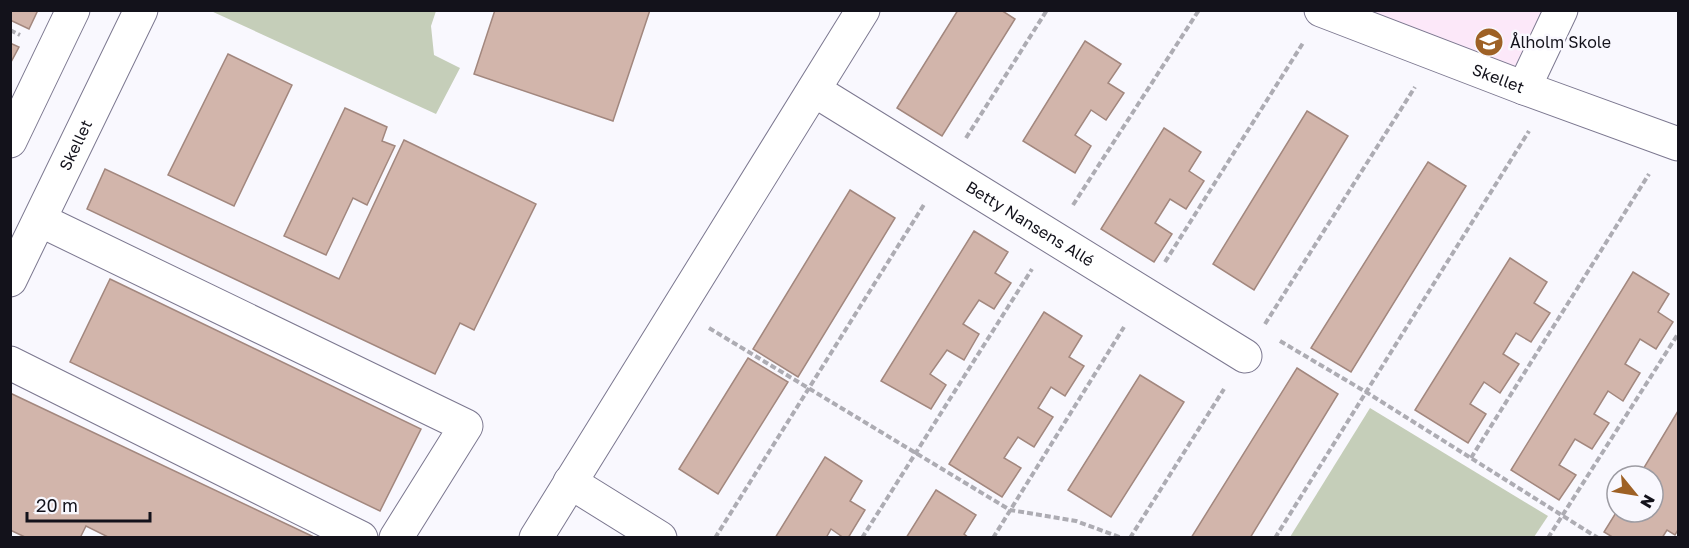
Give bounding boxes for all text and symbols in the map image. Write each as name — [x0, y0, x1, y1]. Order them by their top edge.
school or university icon: Ålholm Skole — [1473, 26, 1505, 58]
place label: Ålholm Skole — [1510, 32, 1611, 52]
street label: Skellet — [1470, 59, 1527, 97]
street label: Skellet — [55, 116, 96, 174]
street label: Betty Nansens Allé — [962, 176, 1098, 270]
north arrow — [1605, 464, 1665, 524]
scale bar — [27, 485, 150, 523]
text: N — [1636, 491, 1660, 512]
text: 20 m — [36, 494, 78, 516]

